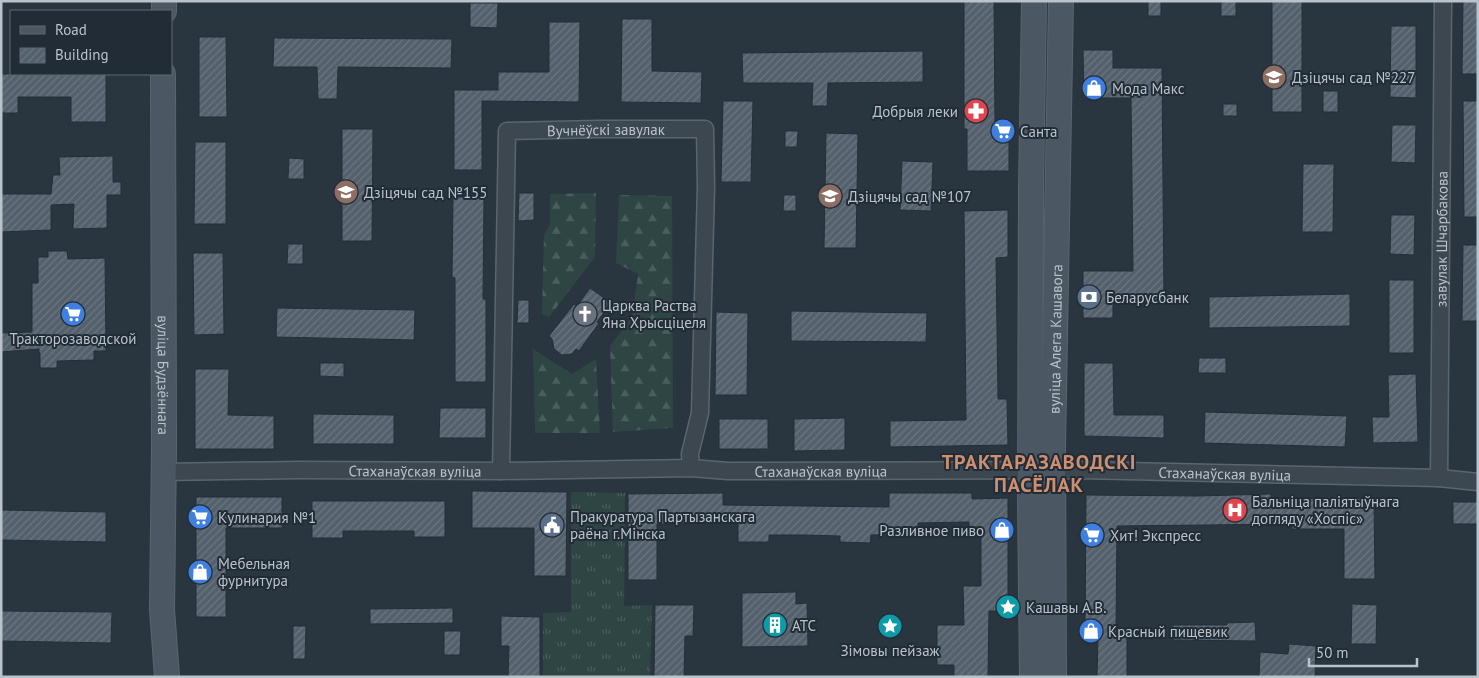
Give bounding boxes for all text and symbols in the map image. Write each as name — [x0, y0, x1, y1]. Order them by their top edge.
legend — [10, 10, 172, 75]
text: Road — [55, 20, 87, 39]
text: Building — [55, 45, 109, 64]
school or university icon: Дзіцячы сад №227 — [1261, 64, 1287, 90]
place label: Дзіцячы сад №227 — [1292, 68, 1415, 87]
shop icon: Мода Макс — [1081, 75, 1107, 101]
place label: Мода Макс — [1112, 79, 1185, 98]
pharmacy icon: Добрыя леки — [963, 98, 989, 124]
place label: Добрыя леки — [873, 102, 958, 121]
supermarket icon: Санта — [990, 118, 1016, 144]
street label: Вучнёўскі завулак — [547, 119, 666, 140]
place label: Санта — [1020, 122, 1058, 141]
street label: завулак Шчарбакова — [1431, 171, 1451, 307]
school or university icon: Дзіцячы сад №155 — [333, 179, 359, 205]
place label: Дзіцячы сад №155 — [364, 183, 487, 202]
school or university icon: Дзіцячы сад №107 — [817, 183, 843, 209]
place label: Дзіцячы сад №107 — [848, 187, 971, 206]
street label: вуліца Алега Кашавога — [1044, 264, 1066, 414]
bank icon: Беларусбанк — [1076, 284, 1102, 310]
place label: Беларусбанк — [1106, 288, 1190, 307]
place label: Царква Раства Яна Хрысціцеля — [602, 296, 706, 332]
supermarket icon: Тракторозаводской — [60, 301, 86, 327]
church icon: Царква Раства Яна Хрысціцеля — [572, 301, 598, 327]
street label: вуліца Будзённага — [154, 315, 173, 435]
place label: Тракторозаводской — [10, 329, 136, 348]
district label: ТРАКТАРАЗАВОДСКІ ПАСЁЛАК — [942, 449, 1136, 498]
street label: Стаханаўская вуліца — [349, 461, 481, 480]
street label: Стаханаўская вуліца — [754, 461, 887, 480]
street label: Стаханаўская вуліца — [1158, 462, 1291, 484]
place label: Бальніца паліятыўнага догляду «Хоспіс» — [1252, 492, 1400, 528]
hospital icon: Бальніца паліятыўнага догляду «Хоспіс» — [1222, 497, 1248, 523]
supermarket icon: Кулинария №1 — [187, 504, 213, 530]
place label: Пракуратура Партызанскага раёна г.Мінска — [570, 507, 755, 543]
place label: Кулинария №1 — [218, 508, 316, 527]
public building icon: Пракуратура Партызанскага раёна г.Мінска — [539, 512, 565, 538]
shop icon: Разливное пиво — [989, 517, 1015, 543]
place label: Разливное пиво — [879, 521, 984, 540]
supermarket icon: Хит! Экспресс — [1079, 522, 1105, 548]
place label: Хит! Экспресс — [1110, 526, 1201, 545]
place label: Мебельная фурнитура — [218, 554, 290, 590]
shop icon: Мебельная фурнитура — [187, 559, 213, 585]
place icon: Кашавы А.В. — [995, 594, 1021, 620]
place label: Кашавы А.В. — [1026, 598, 1106, 617]
building icon: АТС — [762, 612, 788, 638]
place icon: Зімовы пейзаж — [877, 613, 903, 639]
place label: АТС — [792, 616, 816, 635]
shop icon: Красный пищевик — [1078, 618, 1104, 644]
place label: Красный пищевик — [1108, 622, 1228, 641]
scale bar — [1309, 636, 1416, 668]
place label: Зімовы пейзаж — [840, 641, 940, 660]
text: 50 m — [1316, 643, 1349, 662]

